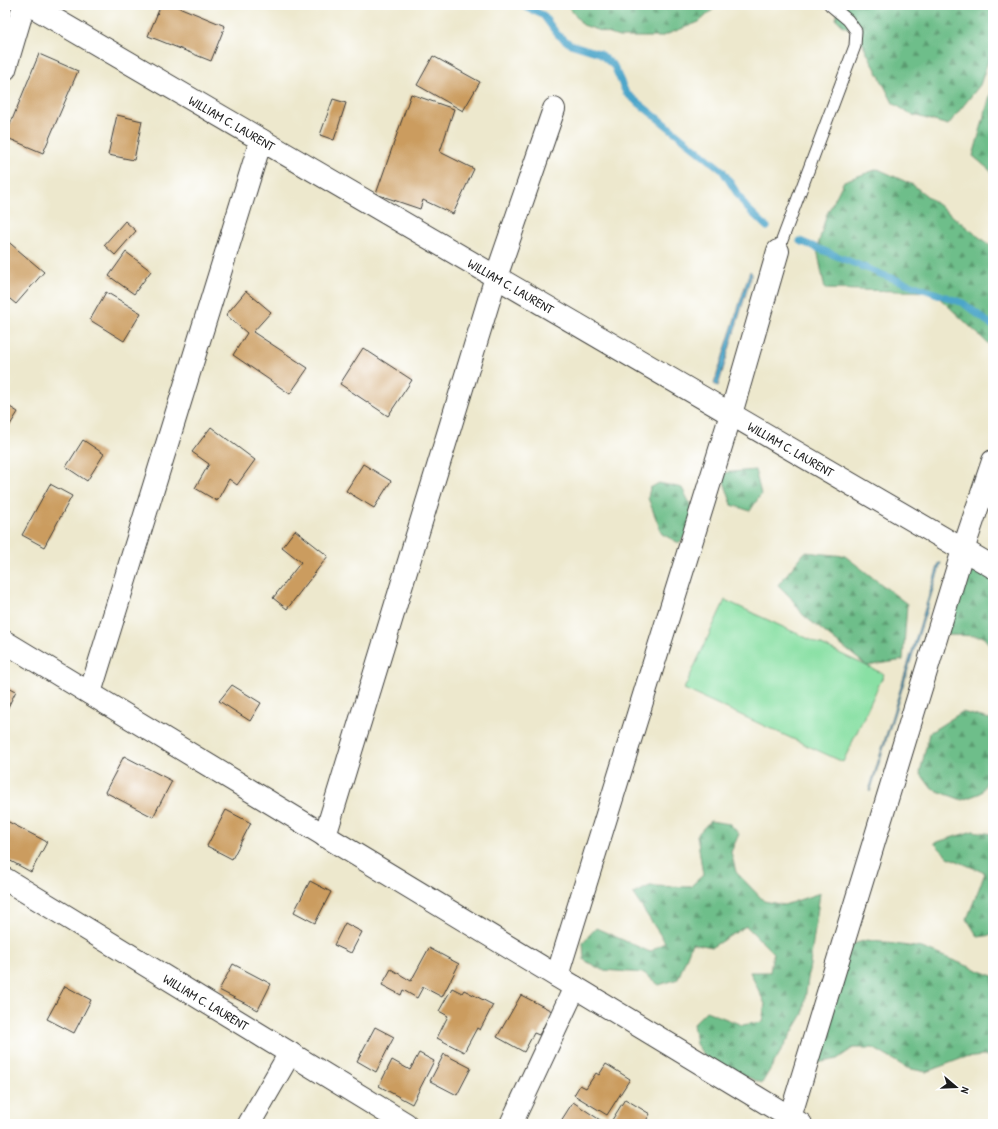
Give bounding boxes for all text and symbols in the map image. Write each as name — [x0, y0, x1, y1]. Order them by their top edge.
street label: WILLIAM C. LAURENT — [186, 91, 279, 155]
street label: WILLIAM C. LAURENT — [465, 254, 558, 318]
street label: WILLIAM C. LAURENT — [745, 417, 838, 481]
street label: WILLIAM C. LAURENT — [160, 969, 253, 1035]
north arrow — [936, 1067, 976, 1107]
text: N — [958, 1085, 973, 1095]

